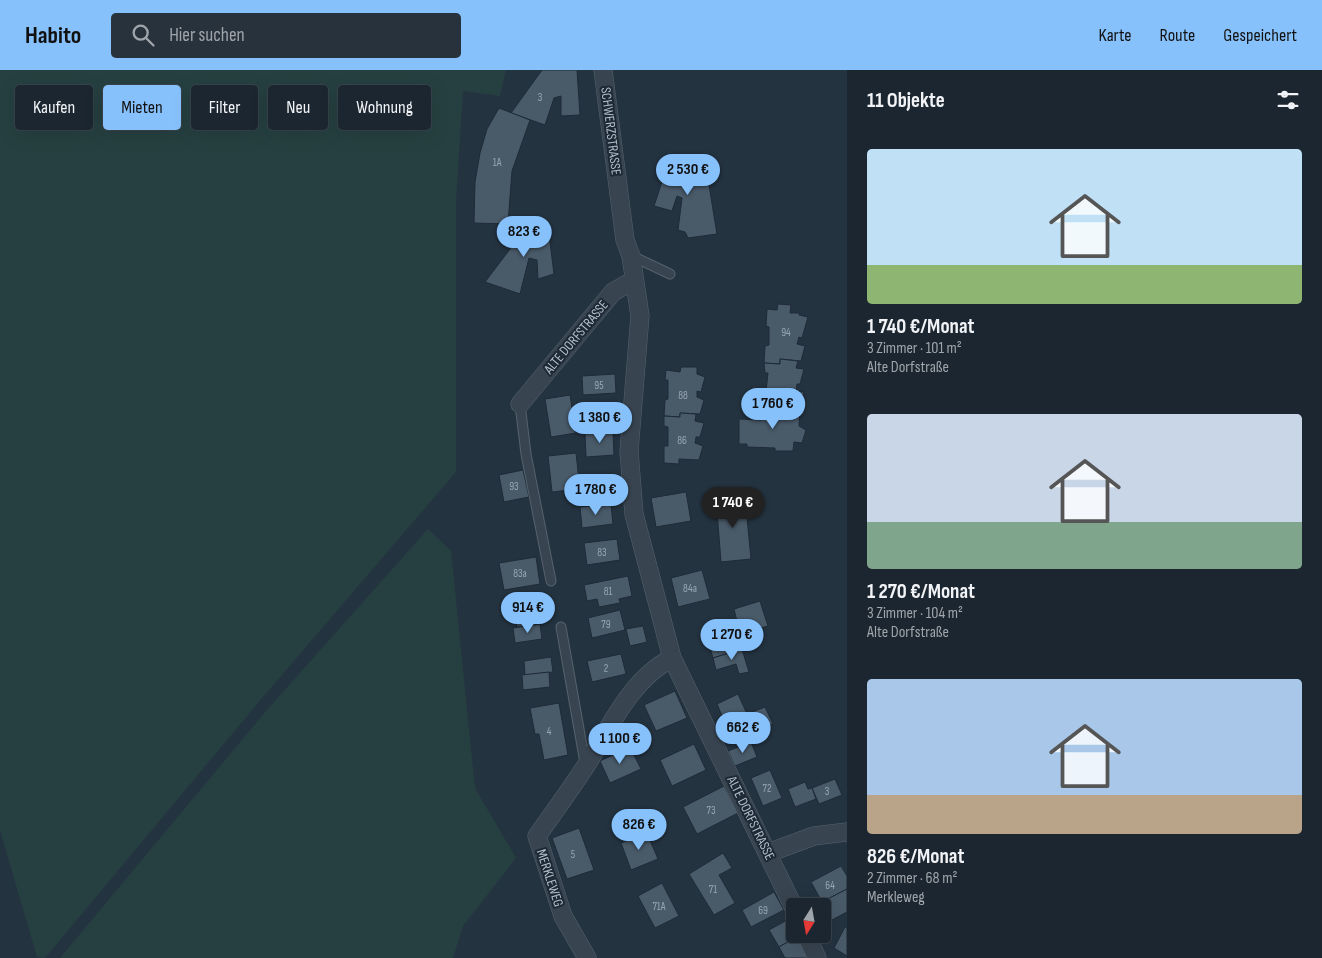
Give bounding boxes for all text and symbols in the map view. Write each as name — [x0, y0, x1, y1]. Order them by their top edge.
search box — [111, 13, 461, 58]
text: Habito — [25, 21, 81, 50]
icon: search — [129, 21, 157, 49]
text: Hier suchen — [169, 24, 245, 47]
text: Karte — [1099, 25, 1132, 46]
text: Route — [1160, 25, 1195, 46]
text: Gespeichert — [1223, 25, 1297, 46]
chip: Kaufen — [15, 85, 93, 130]
chip: Mieten — [103, 85, 181, 130]
chip: Filter — [191, 85, 258, 130]
chip: Neu — [268, 85, 328, 130]
chip: Wohnung — [338, 85, 431, 130]
street label: SCHWERZSTRASSE — [597, 86, 625, 176]
icon: filters — [1274, 86, 1302, 114]
text: 11 Objekte — [867, 88, 945, 113]
house number: 3 — [538, 91, 543, 104]
pin: 2 530 € — [642, 154, 734, 196]
house number: 1A — [493, 156, 502, 169]
text: 2 530 € — [667, 160, 709, 179]
icon: home — [1040, 181, 1130, 271]
pin: 823 € — [489, 216, 559, 258]
text: 823 € — [508, 222, 540, 241]
street label: ALTE DORFSTRASSE — [540, 297, 612, 378]
text: 1 740 €/Monat — [867, 314, 974, 339]
house number: 94 — [781, 326, 791, 339]
text: 3 Zimmer · 101 m² — [867, 339, 962, 358]
text: Alte Dorfstraße — [867, 358, 949, 377]
house number: 95 — [594, 379, 604, 392]
pin: 1 760 € — [727, 388, 819, 430]
house number: 88 — [678, 389, 688, 402]
text: 1 760 € — [752, 394, 794, 413]
pin: 1 380 € — [554, 402, 646, 444]
text: 1 380 € — [579, 408, 621, 427]
house number: 86 — [677, 434, 687, 447]
icon: home — [1040, 446, 1130, 536]
pin: 1 780 € — [550, 474, 642, 516]
house number: 93 — [509, 480, 519, 493]
text: 1 780 € — [575, 480, 617, 499]
pin: 1 740 € — [687, 486, 779, 529]
text: 1 740 € — [713, 493, 753, 512]
house number: 83 — [597, 546, 607, 559]
house number: 83a — [513, 567, 527, 580]
text: 1 270 €/Monat — [867, 579, 975, 604]
house number: 84a — [683, 582, 697, 595]
house number: 81 — [604, 585, 612, 598]
pin: 914 € — [493, 592, 563, 634]
text: 914 € — [512, 598, 544, 617]
text: 3 Zimmer · 104 m² — [867, 604, 963, 623]
house number: 79 — [601, 618, 611, 631]
pin: 1 270 € — [686, 618, 778, 661]
text: Alte Dorfstraße — [867, 623, 949, 642]
text: 1 270 € — [712, 625, 753, 644]
house number: 2 — [604, 662, 609, 675]
icon: home — [1040, 711, 1130, 801]
pin: 662 € — [708, 712, 778, 754]
text: 662 € — [727, 718, 759, 737]
pin: 1 100 € — [574, 722, 666, 765]
house number: 4 — [547, 725, 552, 738]
text: 1 100 € — [600, 729, 640, 748]
street label: ALTE DORFSTRASSE — [723, 773, 779, 863]
house number: 72 — [763, 782, 772, 795]
house number: 3 — [825, 785, 830, 798]
house number: 73 — [706, 804, 716, 817]
pin: 826 € — [604, 808, 674, 851]
text: 826 € — [623, 815, 655, 834]
text: 826 €/Monat — [867, 844, 964, 869]
street label: MERKLEWEG — [533, 847, 567, 909]
house number: 5 — [571, 848, 575, 861]
text: 2 Zimmer · 68 m² — [867, 869, 957, 888]
house number: 64 — [825, 879, 835, 892]
house number: 71 — [709, 883, 717, 896]
text: Merkleweg — [867, 888, 925, 907]
north arrow — [786, 898, 831, 942]
map controls — [786, 898, 831, 943]
house number: 71A — [652, 900, 666, 913]
house number: 69 — [758, 904, 768, 917]

